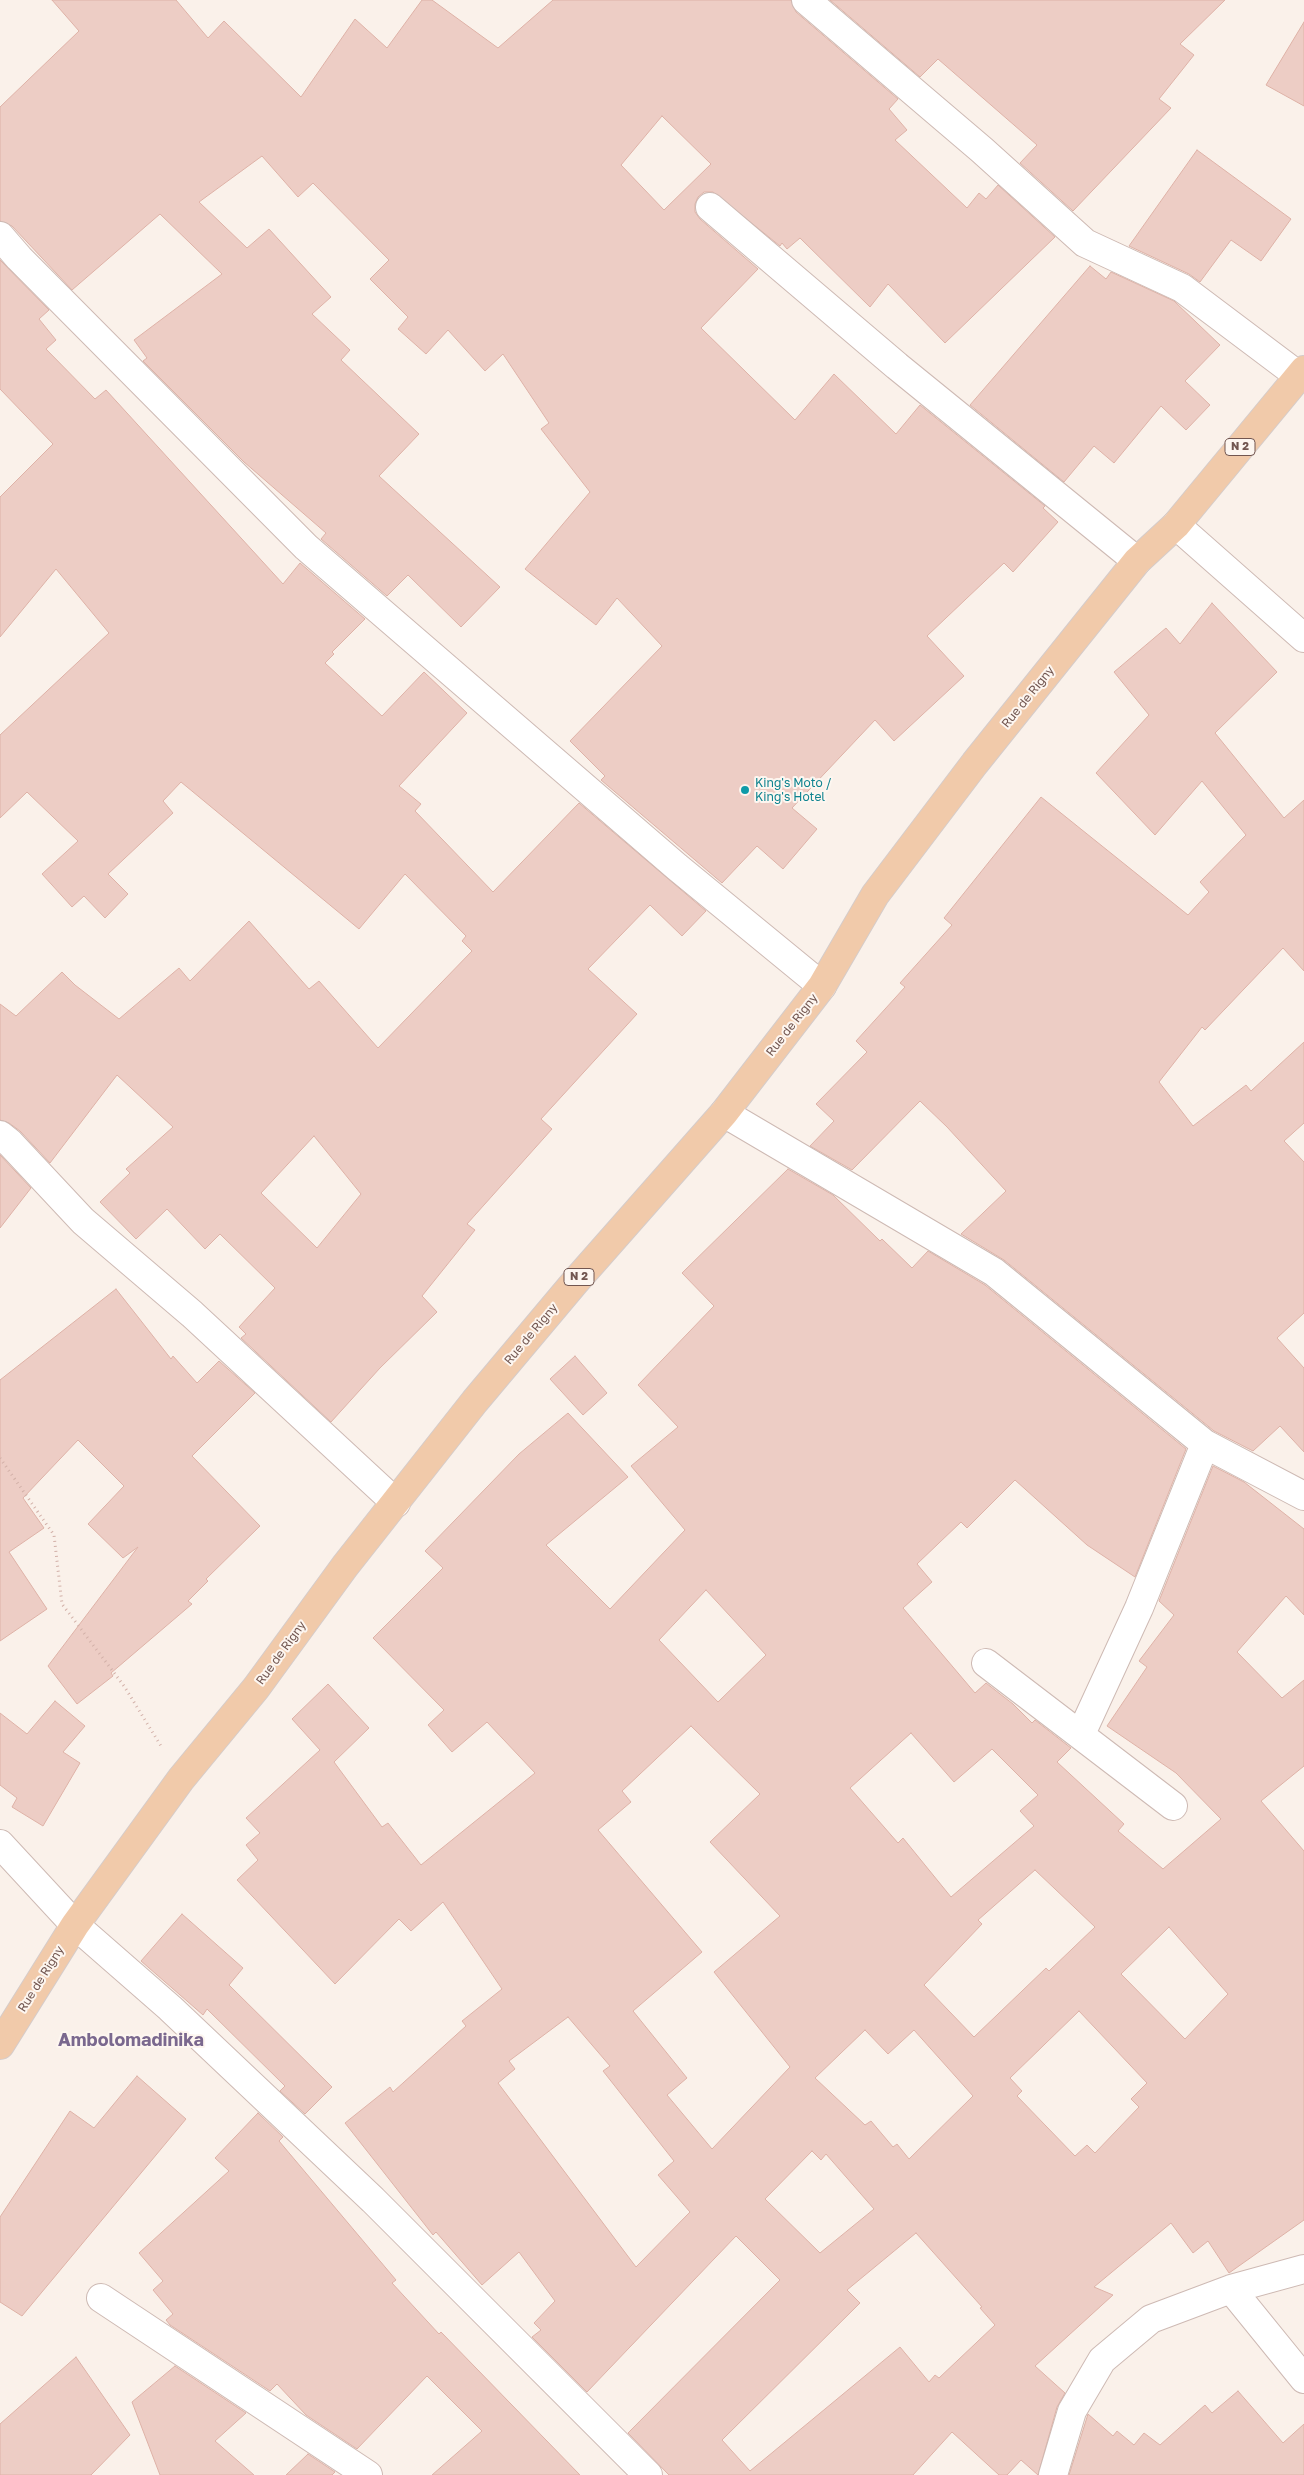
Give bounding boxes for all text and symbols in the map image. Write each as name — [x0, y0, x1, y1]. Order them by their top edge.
road number: N 2 — [1225, 438, 1255, 456]
street label: Rue de Rigny — [999, 663, 1057, 731]
place label: King's Moto / King's Hotel — [755, 776, 832, 804]
marker: King's Moto / King's Hotel — [739, 784, 751, 796]
street label: Rue de Rigny — [763, 991, 821, 1059]
road number: N 2 — [564, 1268, 594, 1286]
street label: Rue de Rigny — [501, 1301, 561, 1367]
street label: Rue de Rigny — [253, 1618, 309, 1688]
street label: Rue de Rigny — [15, 1943, 67, 2015]
district label: Ambolomadinika — [58, 2029, 204, 2051]

